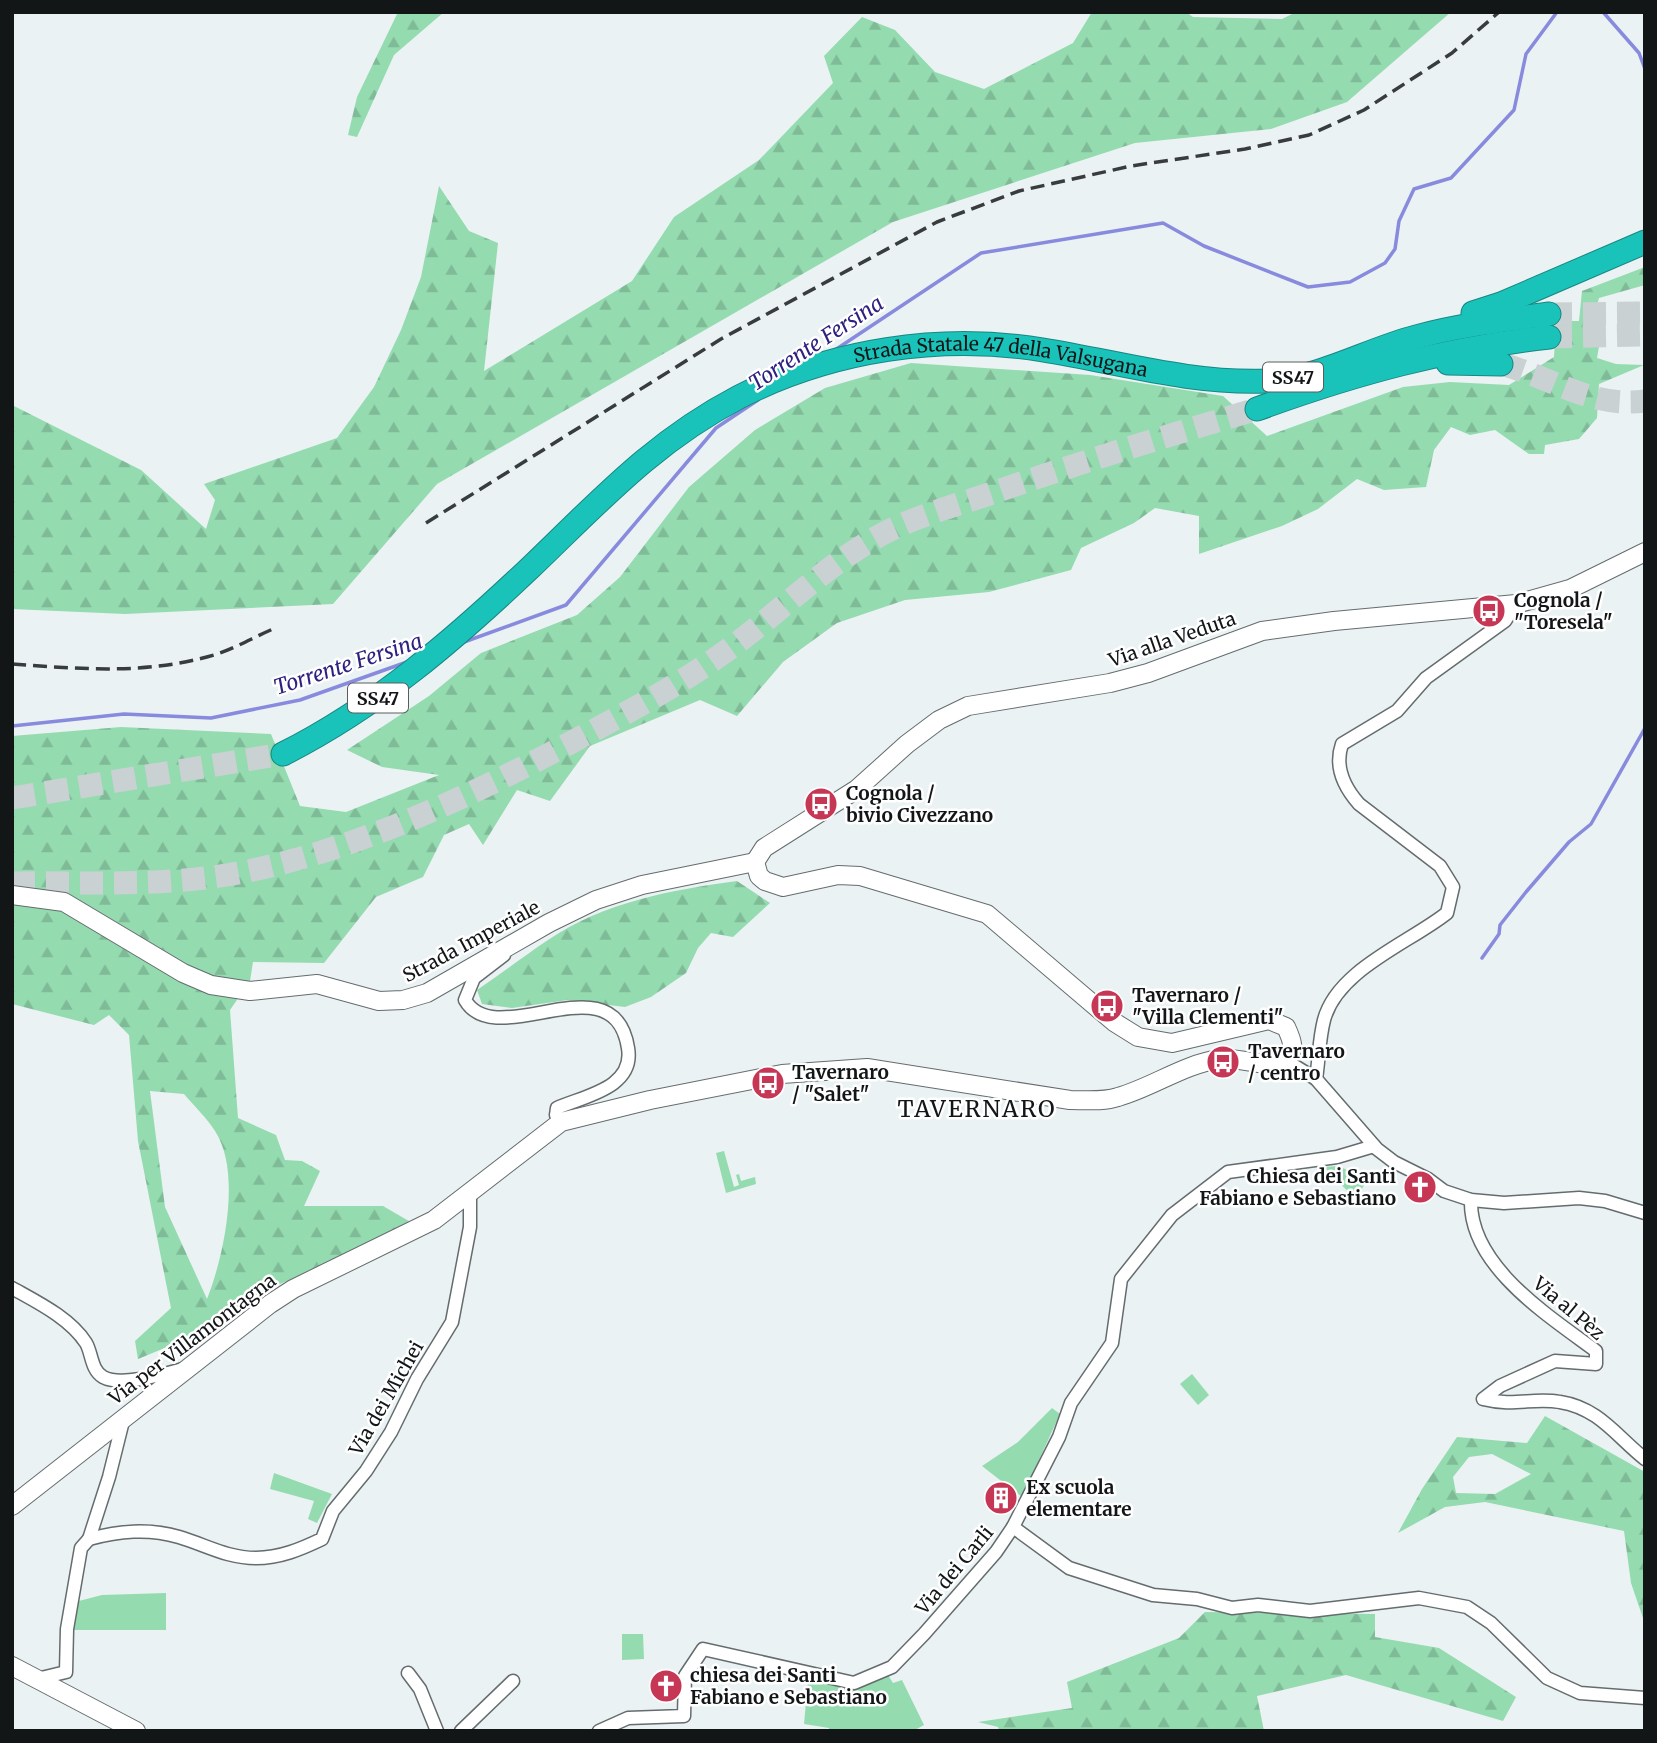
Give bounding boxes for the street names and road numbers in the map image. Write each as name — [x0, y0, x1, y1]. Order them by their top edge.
street label: Strada Statale 47 della Valsugana — [851, 332, 1150, 382]
road number: SS47 — [1263, 362, 1323, 391]
street label: Via alla Veduta — [1104, 606, 1239, 672]
road number: SS47 — [348, 684, 408, 712]
street label: Strada Imperiale — [398, 895, 544, 987]
street label: Via per Villamontagna — [103, 1268, 280, 1410]
street label: Via al Pèz — [1527, 1270, 1610, 1345]
street label: Via dei Michei — [343, 1336, 428, 1460]
street label: Via dei Carli — [909, 1521, 998, 1620]

